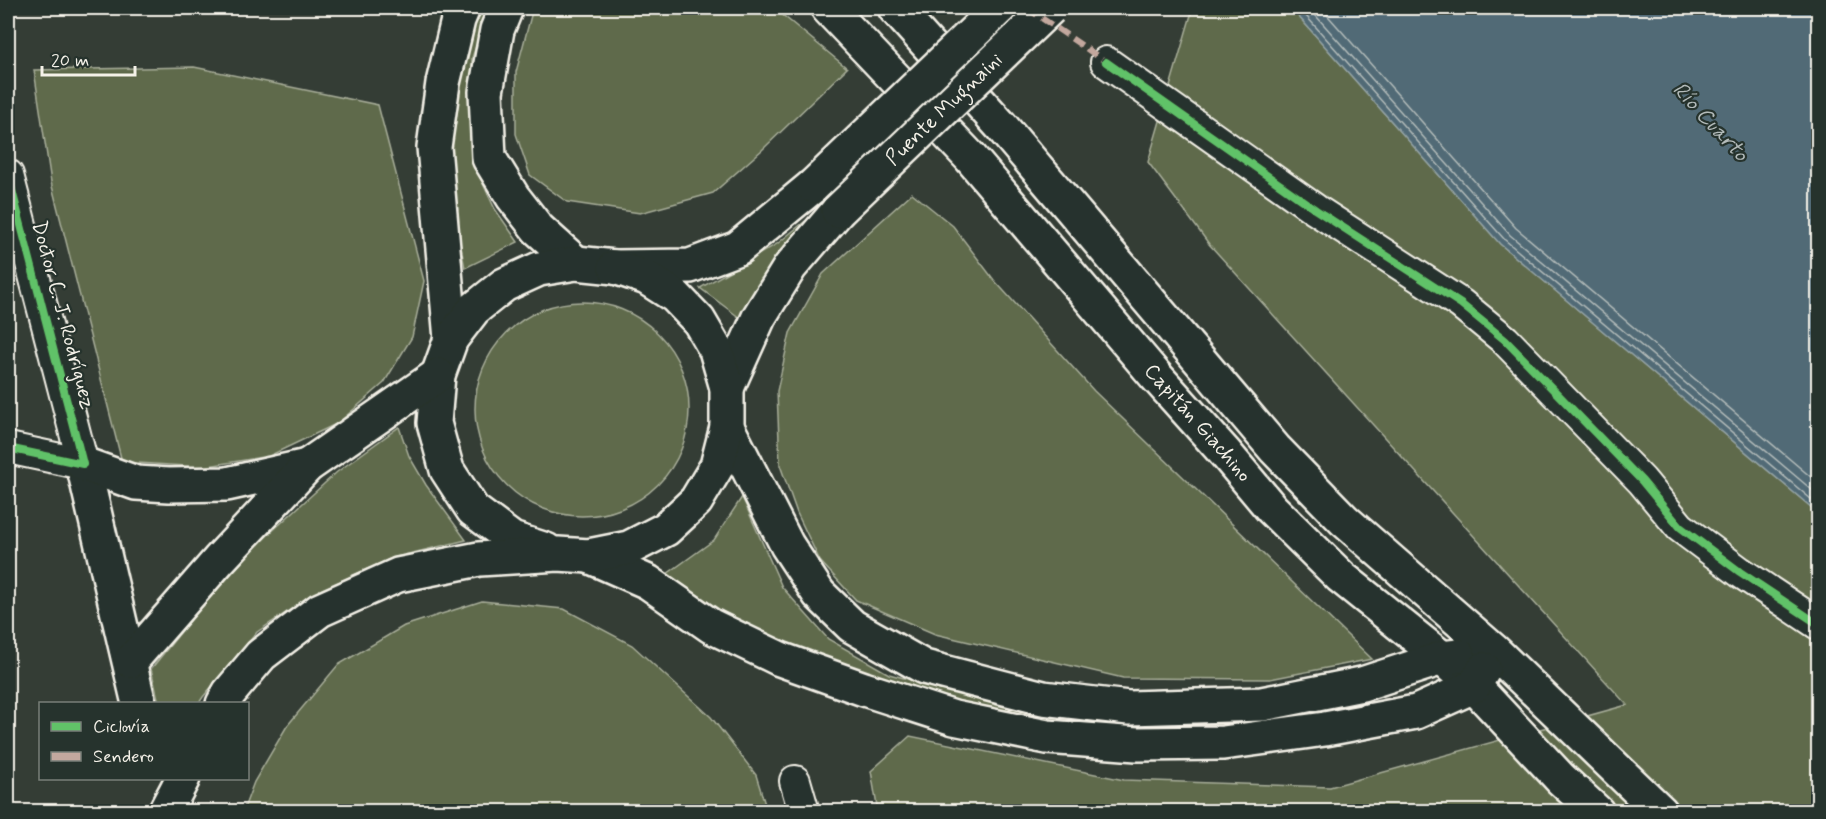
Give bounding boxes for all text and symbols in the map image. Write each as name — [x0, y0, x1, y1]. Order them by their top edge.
scale bar — [42, 39, 135, 77]
street label: Puente Mugnaini — [879, 46, 1009, 172]
text: 20 m — [51, 49, 89, 73]
water label: Río Cuarto — [1666, 76, 1754, 168]
street label: Doctor C. J. Rodríguez — [24, 218, 102, 412]
street label: Capitán Giachino — [1137, 358, 1258, 488]
legend — [39, 702, 249, 780]
text: Ciclovía — [93, 715, 150, 739]
text: Sendero — [93, 745, 154, 769]

